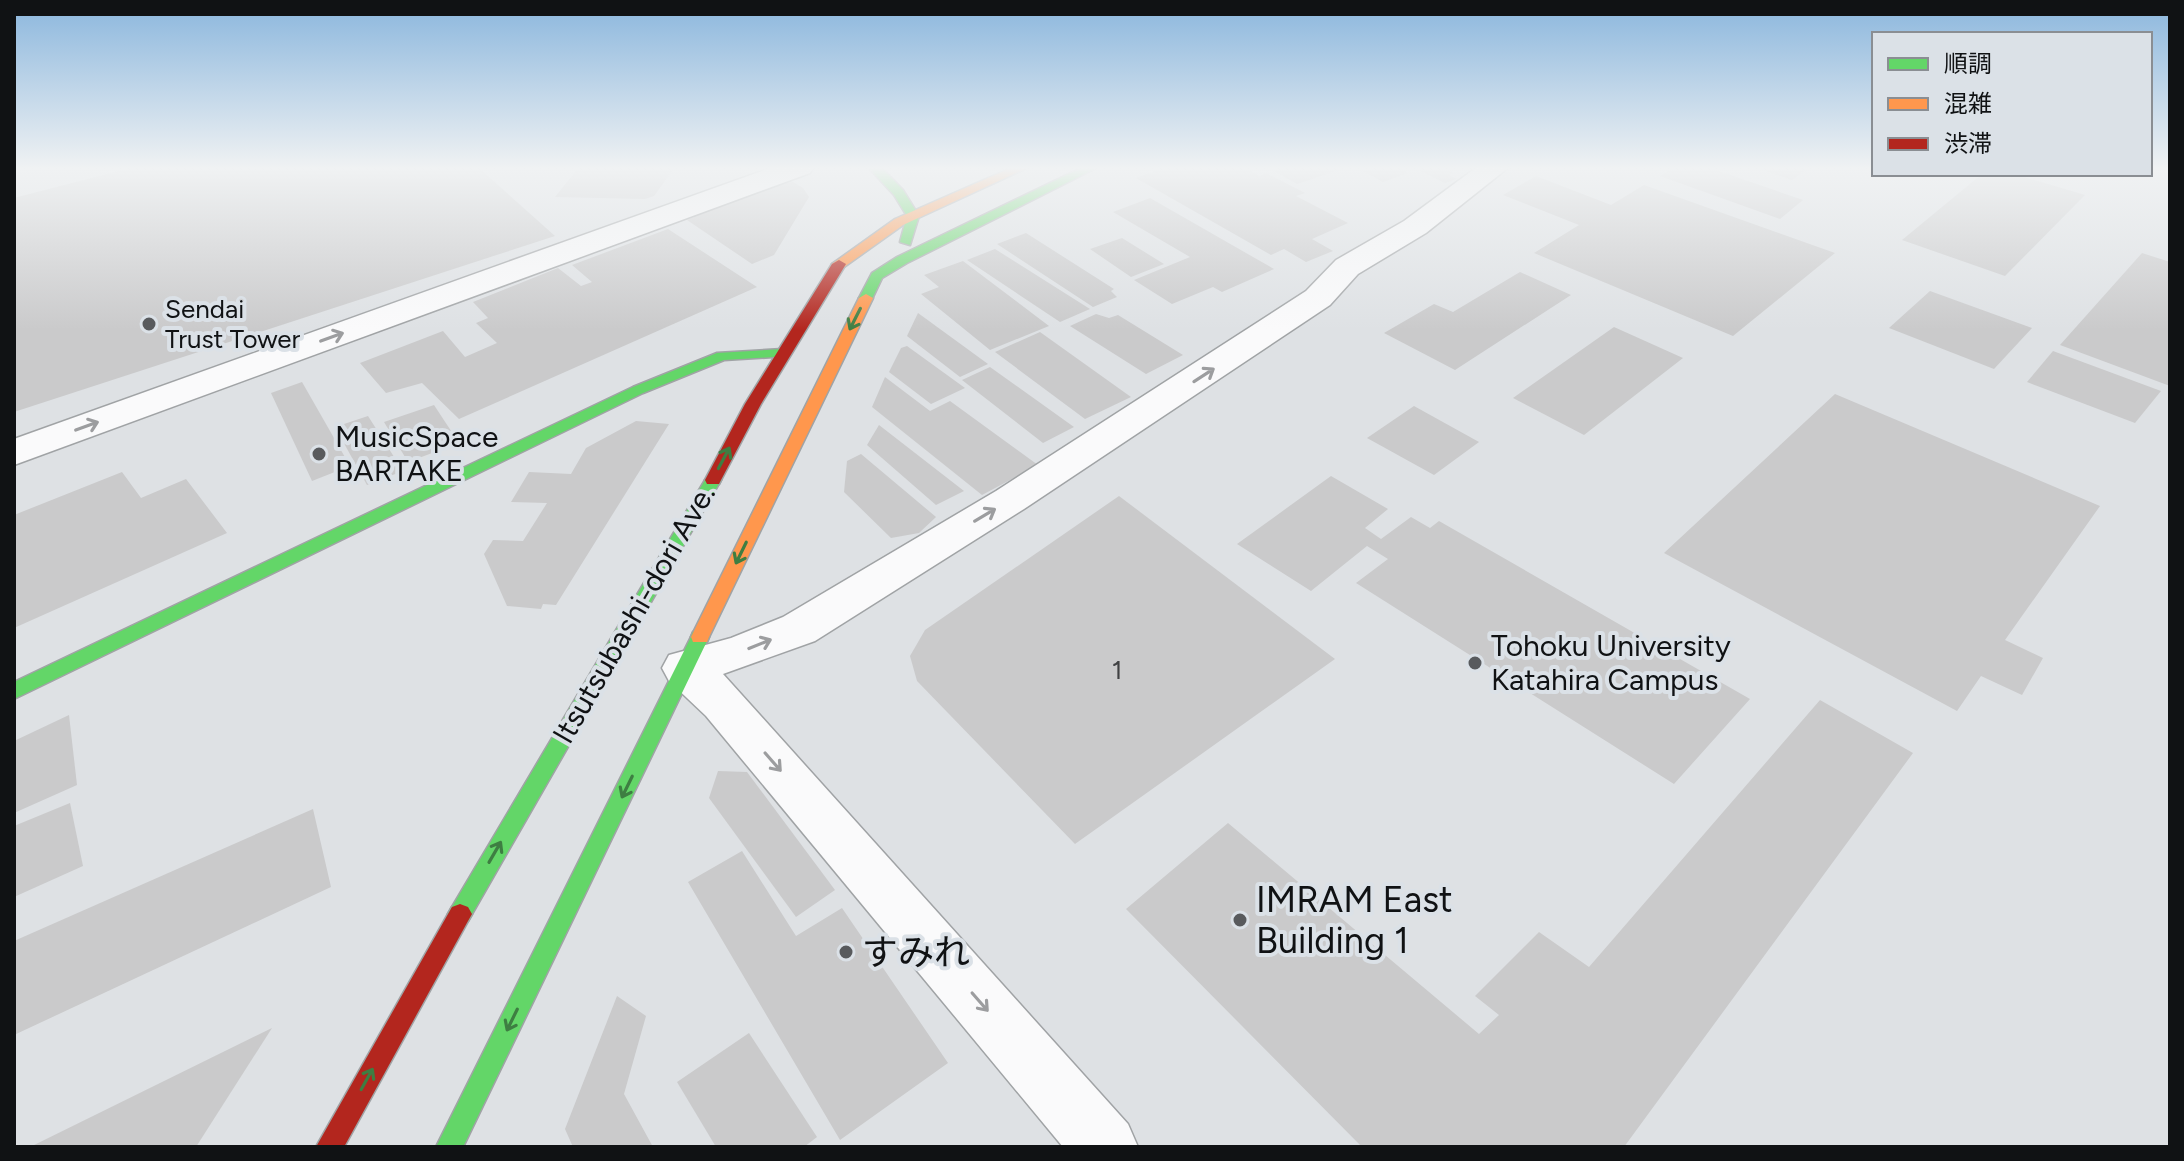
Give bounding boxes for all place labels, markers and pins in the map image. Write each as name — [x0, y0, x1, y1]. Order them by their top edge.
place label: Sendai Trust Tower — [165, 293, 301, 355]
marker: Sendai Trust Tower — [140, 315, 158, 333]
place label: MusicSpace BARTAKE — [335, 418, 498, 489]
marker: MusicSpace BARTAKE — [310, 445, 328, 463]
place label: Tohoku University Katahira Campus — [1491, 627, 1731, 698]
marker: Tohoku University Katahira Campus — [1466, 654, 1484, 672]
place label: IMRAM East Building 1 — [1256, 878, 1453, 962]
marker: IMRAM East Building 1 — [1231, 911, 1249, 929]
place label: すみれ — [862, 931, 970, 974]
marker: すみれ — [837, 943, 855, 961]

